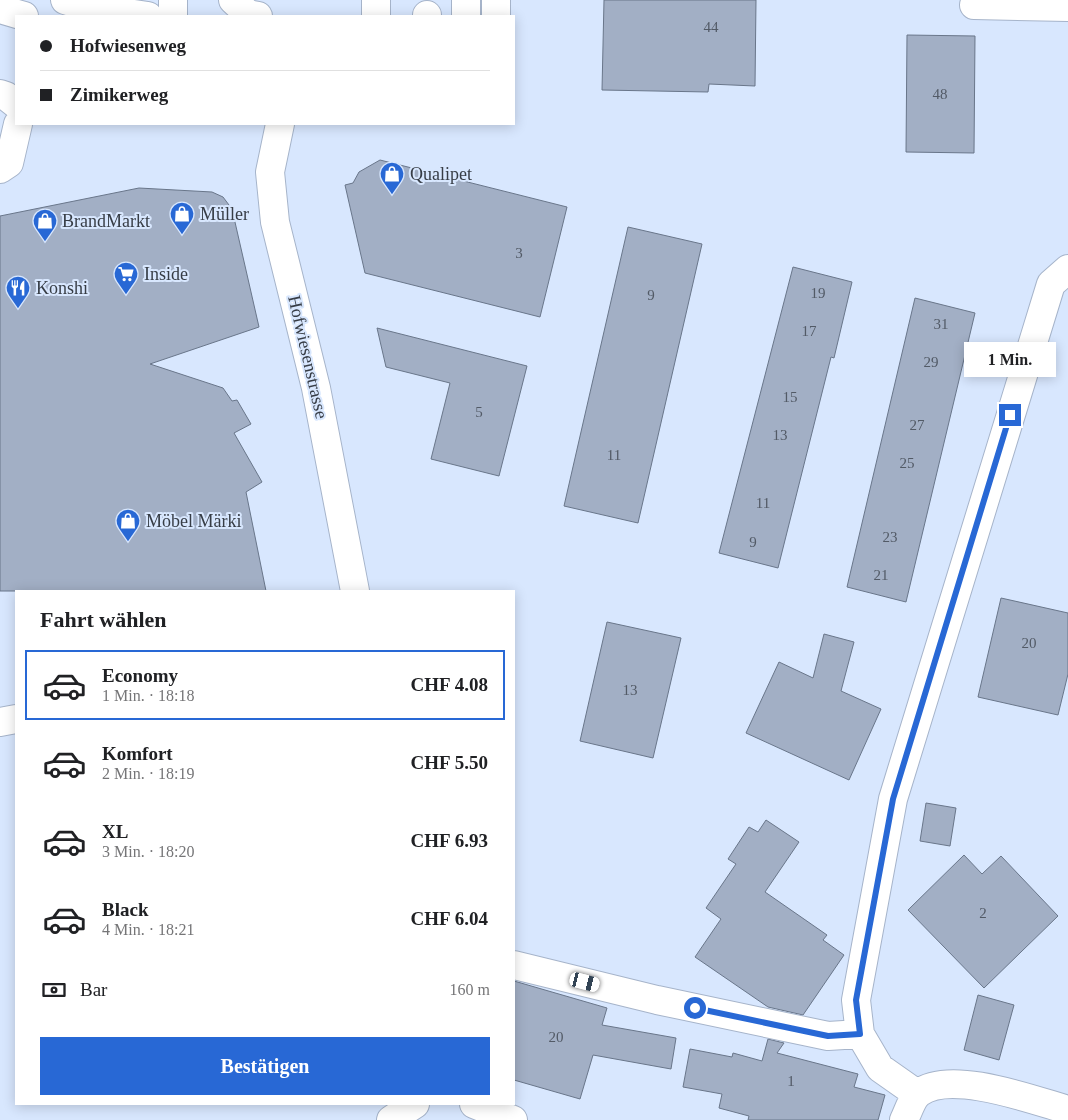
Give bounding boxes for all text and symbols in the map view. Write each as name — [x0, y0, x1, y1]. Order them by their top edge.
house number: 44 — [704, 19, 719, 35]
text: Hofwiesenweg — [70, 35, 186, 56]
text: Zimikerweg — [70, 84, 168, 105]
house number: 48 — [933, 86, 948, 102]
shop icon: Qualipet — [379, 161, 405, 195]
place label: Qualipet — [410, 164, 472, 184]
shop icon: Müller — [169, 201, 195, 235]
place label: Müller — [200, 204, 249, 224]
shop icon: BrandMarkt — [32, 208, 58, 242]
place label: BrandMarkt — [62, 211, 150, 231]
house number: 3 — [515, 245, 523, 261]
supermarket icon: Inside — [113, 261, 139, 295]
place label: Inside — [144, 264, 188, 284]
restaurant icon: Konshi — [5, 275, 31, 309]
place label: Konshi — [36, 278, 88, 298]
house number: 19 — [811, 285, 826, 301]
house number: 9 — [647, 287, 655, 303]
street label: Hofwiesenstrasse — [284, 293, 332, 421]
house number: 31 — [934, 316, 949, 332]
house number: 17 — [802, 323, 817, 339]
callout: 1 Min. — [964, 342, 1056, 378]
text: 1 Min. — [988, 351, 1032, 368]
house number: 29 — [924, 354, 939, 370]
house number: 15 — [783, 389, 798, 405]
house number: 5 — [475, 404, 483, 420]
route end — [999, 404, 1021, 426]
house number: 27 — [910, 417, 925, 433]
house number: 13 — [773, 427, 788, 443]
house number: 11 — [607, 447, 621, 463]
house number: 25 — [900, 455, 915, 471]
house number: 11 — [756, 495, 770, 511]
shop icon: Möbel Märki — [115, 508, 141, 542]
place label: Möbel Märki — [146, 511, 241, 531]
house number: 23 — [883, 529, 898, 545]
house number: 9 — [749, 534, 757, 550]
house number: 21 — [874, 567, 889, 583]
text: Fahrt wählen — [40, 607, 167, 632]
house number: 20 — [1022, 635, 1037, 651]
icon: car — [42, 663, 87, 708]
text: Economy — [102, 665, 178, 686]
text: CHF 4.08 — [411, 674, 488, 695]
house number: 13 — [623, 682, 638, 698]
text: 1 Min. · 18:18 — [102, 687, 194, 704]
icon: car — [42, 741, 87, 786]
text: Komfort — [102, 743, 173, 764]
text: CHF 5.50 — [411, 752, 488, 773]
text: 2 Min. · 18:19 — [102, 765, 194, 782]
icon: car — [42, 819, 87, 864]
text: XL — [102, 821, 128, 842]
text: CHF 6.93 — [411, 830, 488, 851]
text: 3 Min. · 18:20 — [102, 843, 194, 860]
icon: car — [42, 897, 87, 942]
text: Black — [102, 899, 148, 920]
house number: 2 — [979, 905, 987, 921]
text: CHF 6.04 — [411, 908, 488, 929]
text: 4 Min. · 18:21 — [102, 921, 194, 938]
car — [568, 971, 601, 993]
icon: cash — [40, 976, 68, 1004]
text: Bar — [80, 979, 107, 1000]
text: 160 m — [450, 981, 490, 998]
route start — [684, 997, 706, 1019]
house number: 20 — [549, 1029, 564, 1045]
button: Bestätigen — [40, 1037, 490, 1095]
house number: 1 — [787, 1073, 795, 1089]

